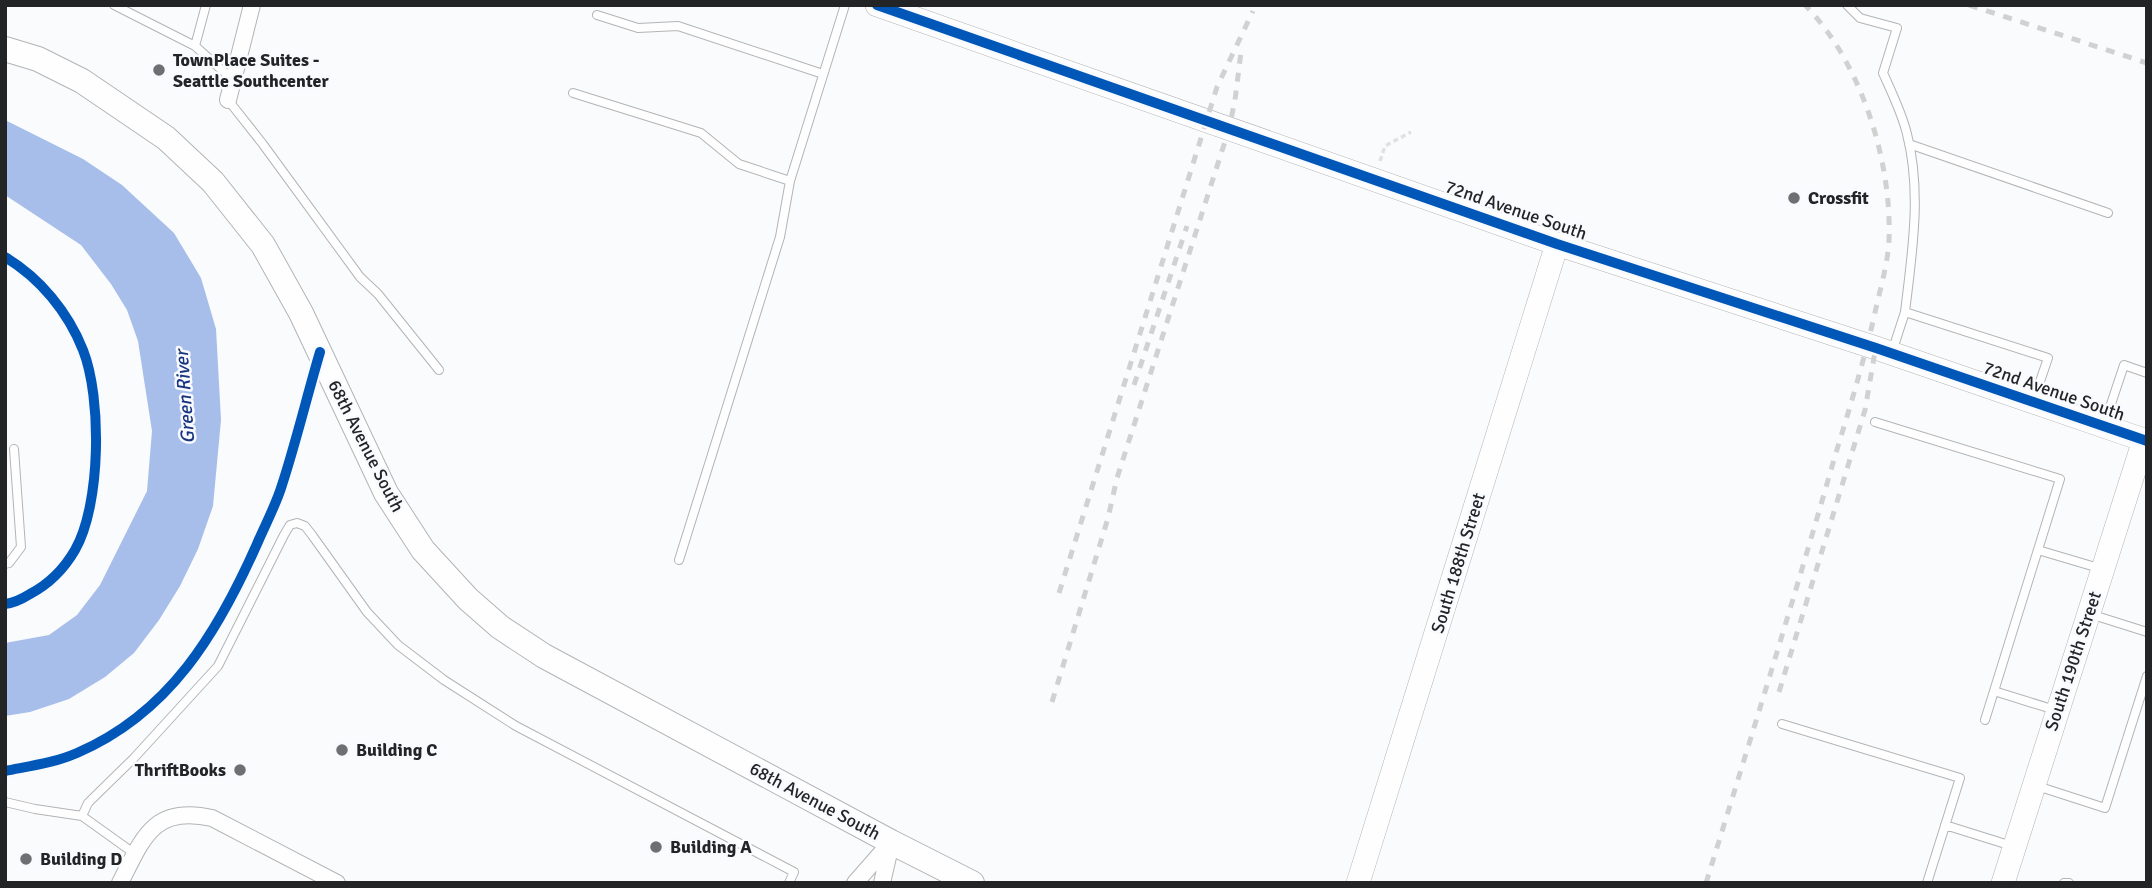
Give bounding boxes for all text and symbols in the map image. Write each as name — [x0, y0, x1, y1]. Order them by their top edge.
place label: TownPlace Suites - Seattle Southcenter — [173, 49, 329, 92]
marker: TownPlace Suites - Seattle Southcenter — [151, 62, 167, 78]
street label: 72nd Avenue South — [1442, 175, 1590, 245]
place label: Crossfit — [1808, 187, 1869, 209]
marker: Crossfit — [1786, 190, 1802, 206]
water label: Green River — [170, 346, 200, 445]
street label: 72nd Avenue South — [1980, 356, 2128, 426]
street label: 68th Avenue South — [323, 376, 409, 516]
street label: South 188th Street — [1426, 490, 1490, 636]
street label: South 190th Street — [2040, 588, 2106, 734]
place label: Building C — [356, 739, 437, 761]
marker: Building C — [334, 742, 350, 758]
street label: 68th Avenue South — [746, 757, 884, 845]
place label: ThriftBooks — [135, 759, 226, 781]
marker: ThriftBooks — [232, 762, 248, 778]
place label: Building A — [670, 836, 752, 858]
marker: Building A — [648, 839, 664, 855]
place label: Building D — [40, 848, 122, 870]
marker: Building D — [18, 851, 34, 867]

